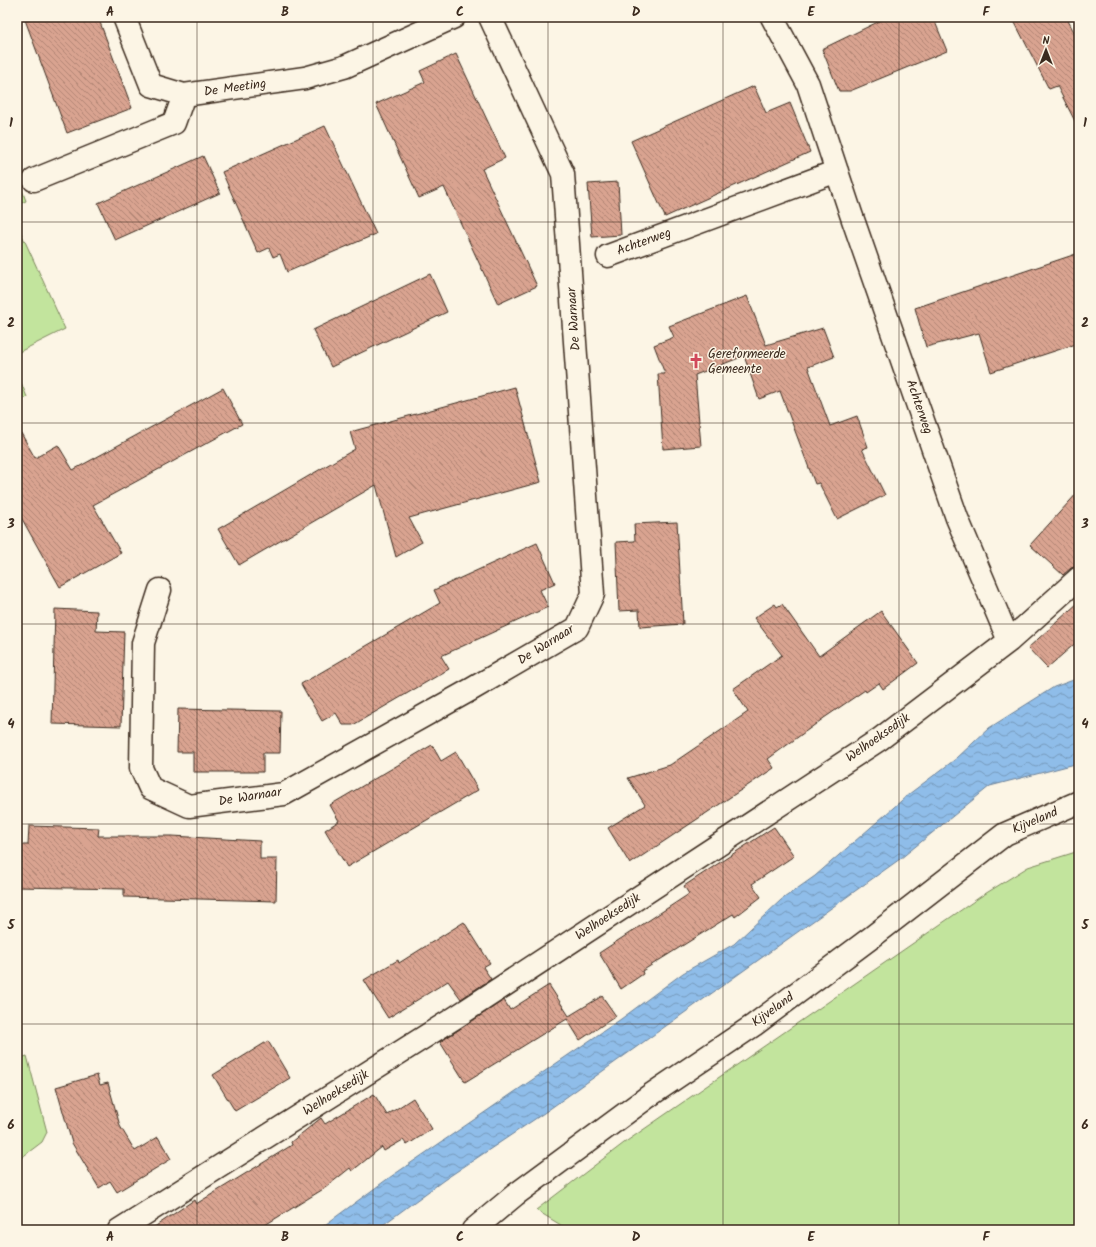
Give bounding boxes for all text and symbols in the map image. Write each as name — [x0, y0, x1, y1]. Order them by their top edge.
text: A — [106, 2, 114, 23]
text: B — [281, 2, 289, 23]
text: C — [456, 2, 464, 23]
text: D — [632, 2, 641, 23]
text: E — [807, 2, 815, 23]
text: F — [982, 2, 990, 23]
north arrow — [1026, 30, 1066, 70]
text: N — [1043, 32, 1050, 50]
street label: De Meeting — [203, 73, 267, 103]
text: 1 — [9, 113, 13, 134]
text: 1 — [1083, 113, 1087, 134]
street label: Achterweg — [614, 222, 674, 262]
street label: De Warnaar — [561, 286, 587, 351]
text: 2 — [7, 313, 15, 334]
text: 2 — [1081, 313, 1089, 334]
place label: Gereformeerde Gemeente — [708, 344, 786, 380]
church icon: Gereformeerde Gemeente — [687, 352, 705, 370]
street label: Achterweg — [900, 377, 938, 437]
text: 3 — [6, 514, 15, 535]
text: 3 — [1080, 514, 1089, 535]
street label: De Warnaar — [514, 619, 579, 671]
street label: Welhoeksedijk — [842, 708, 915, 768]
text: 4 — [7, 714, 15, 735]
text: 4 — [1081, 714, 1089, 735]
street label: De Warnaar — [217, 782, 284, 812]
street label: Kijveland — [1009, 802, 1062, 840]
street label: Welhoeksedijk — [571, 887, 646, 946]
text: 5 — [7, 915, 16, 936]
text: 5 — [1081, 915, 1090, 936]
street label: Kijveland — [747, 987, 799, 1033]
street label: Welhoeksedijk — [299, 1064, 374, 1122]
text: 6 — [7, 1115, 15, 1136]
text: 6 — [1081, 1115, 1089, 1136]
text: A — [106, 1227, 114, 1247]
text: B — [281, 1227, 289, 1247]
text: C — [456, 1227, 464, 1247]
text: D — [632, 1227, 641, 1247]
text: E — [807, 1227, 815, 1247]
text: F — [982, 1227, 990, 1247]

